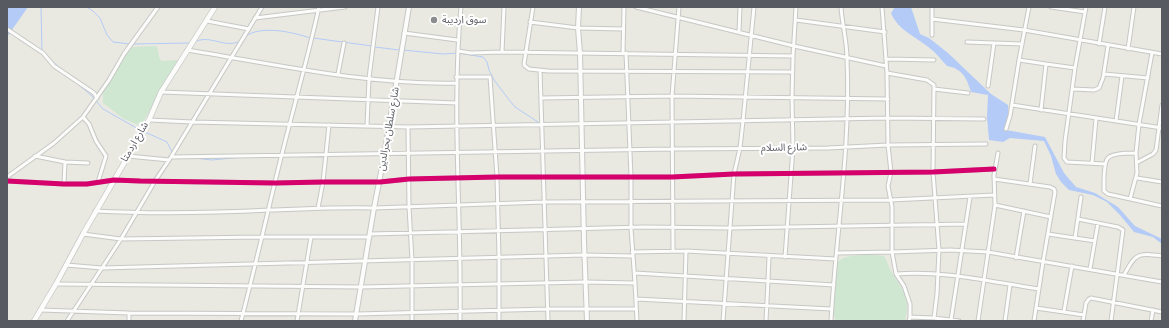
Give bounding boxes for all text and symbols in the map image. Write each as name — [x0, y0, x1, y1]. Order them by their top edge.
place label: سوق ارديبة — [442, 14, 486, 26]
marker: سوق ارديبة — [429, 15, 439, 25]
street label: شارع سلطان بحرالدين — [376, 86, 402, 172]
street label: شارع اردمتا — [119, 120, 151, 164]
street label: شارع السلام — [761, 142, 807, 154]

